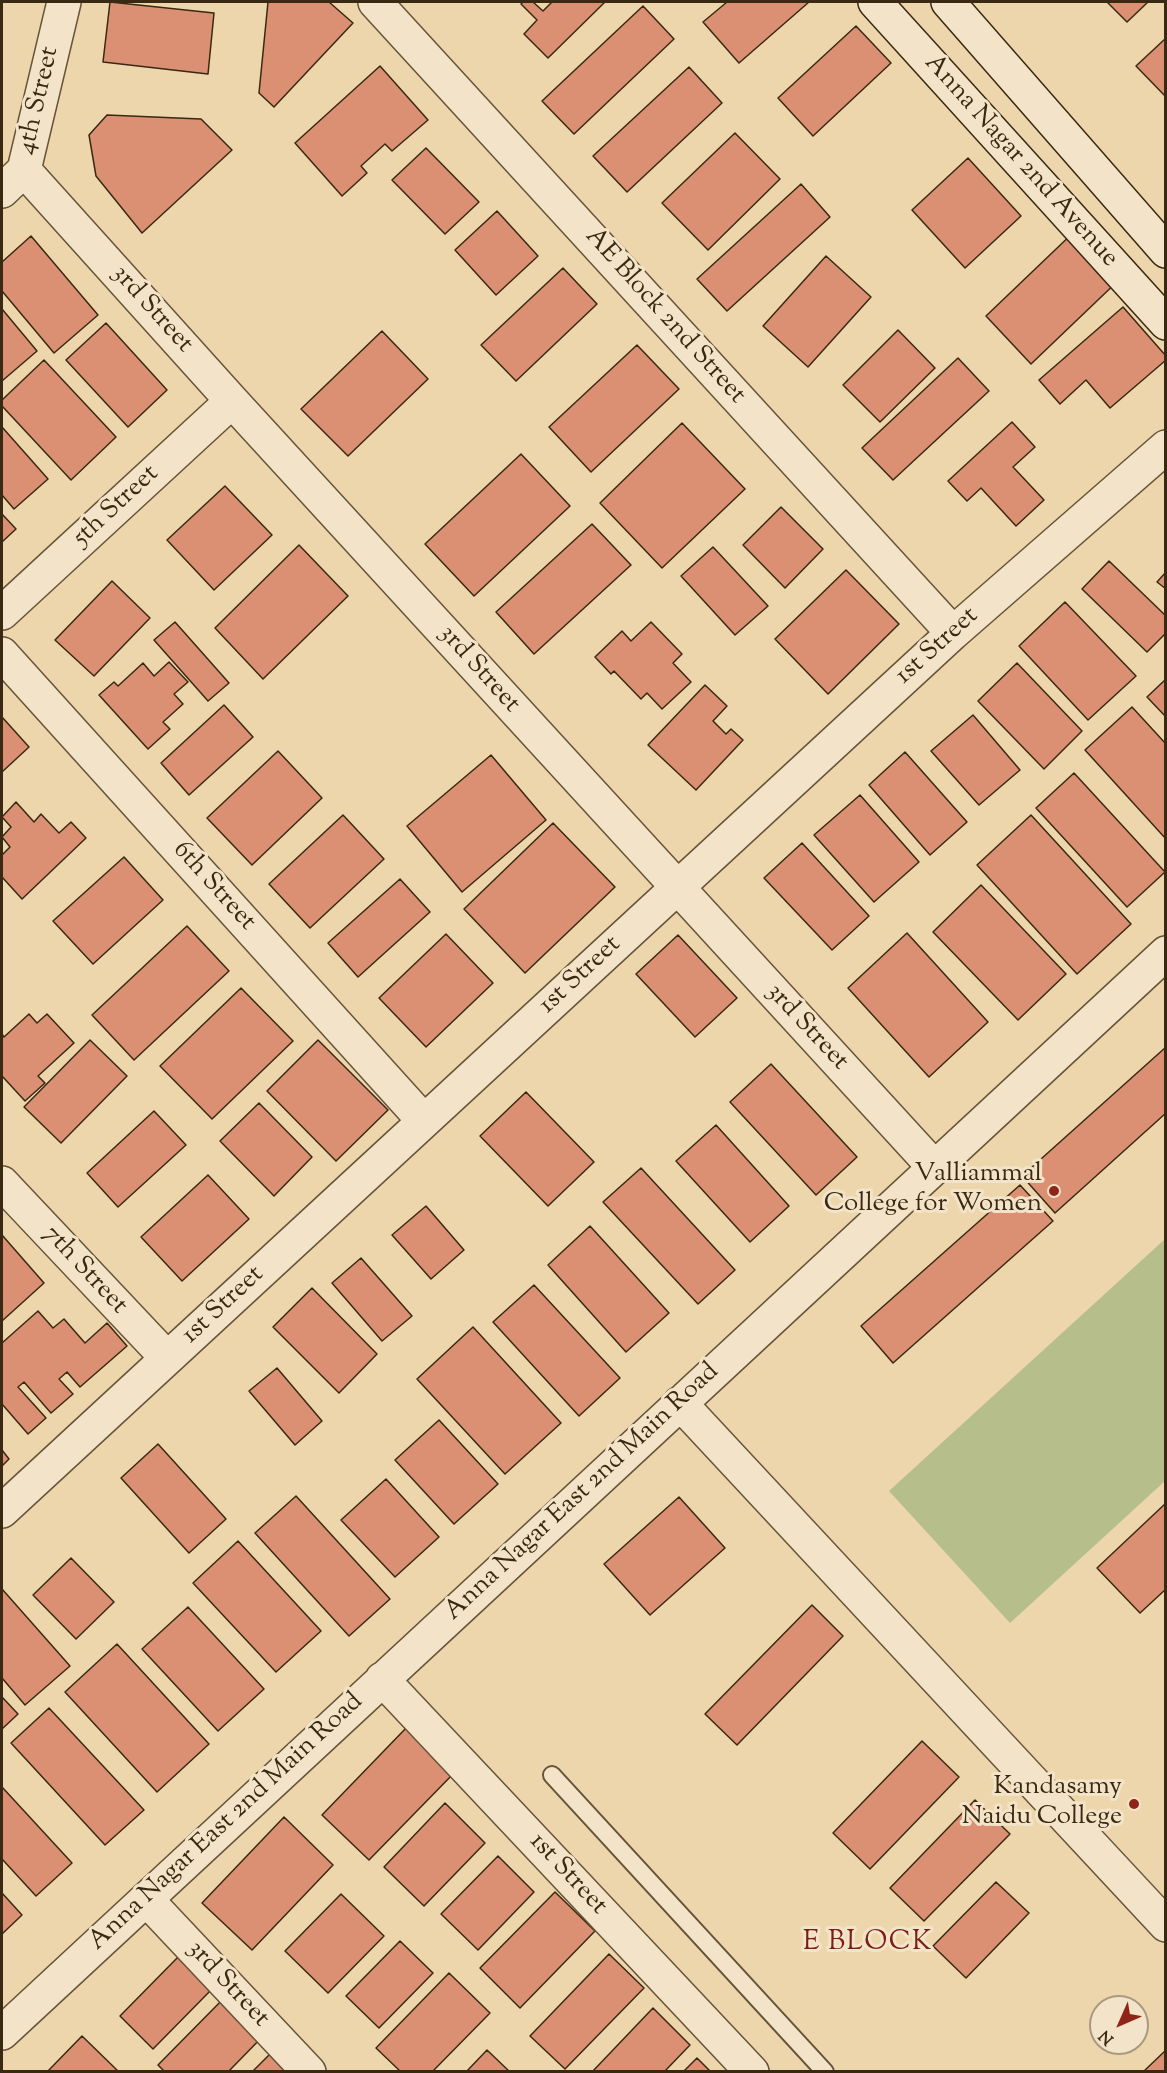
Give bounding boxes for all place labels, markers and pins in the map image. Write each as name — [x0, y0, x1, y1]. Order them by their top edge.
place label: Valliammal College for Women — [824, 1160, 1042, 1222]
marker: Valliammal College for Women — [1047, 1184, 1061, 1198]
place label: Kandasamy Naidu College — [962, 1773, 1122, 1834]
marker: Kandasamy Naidu College — [1127, 1797, 1141, 1811]

